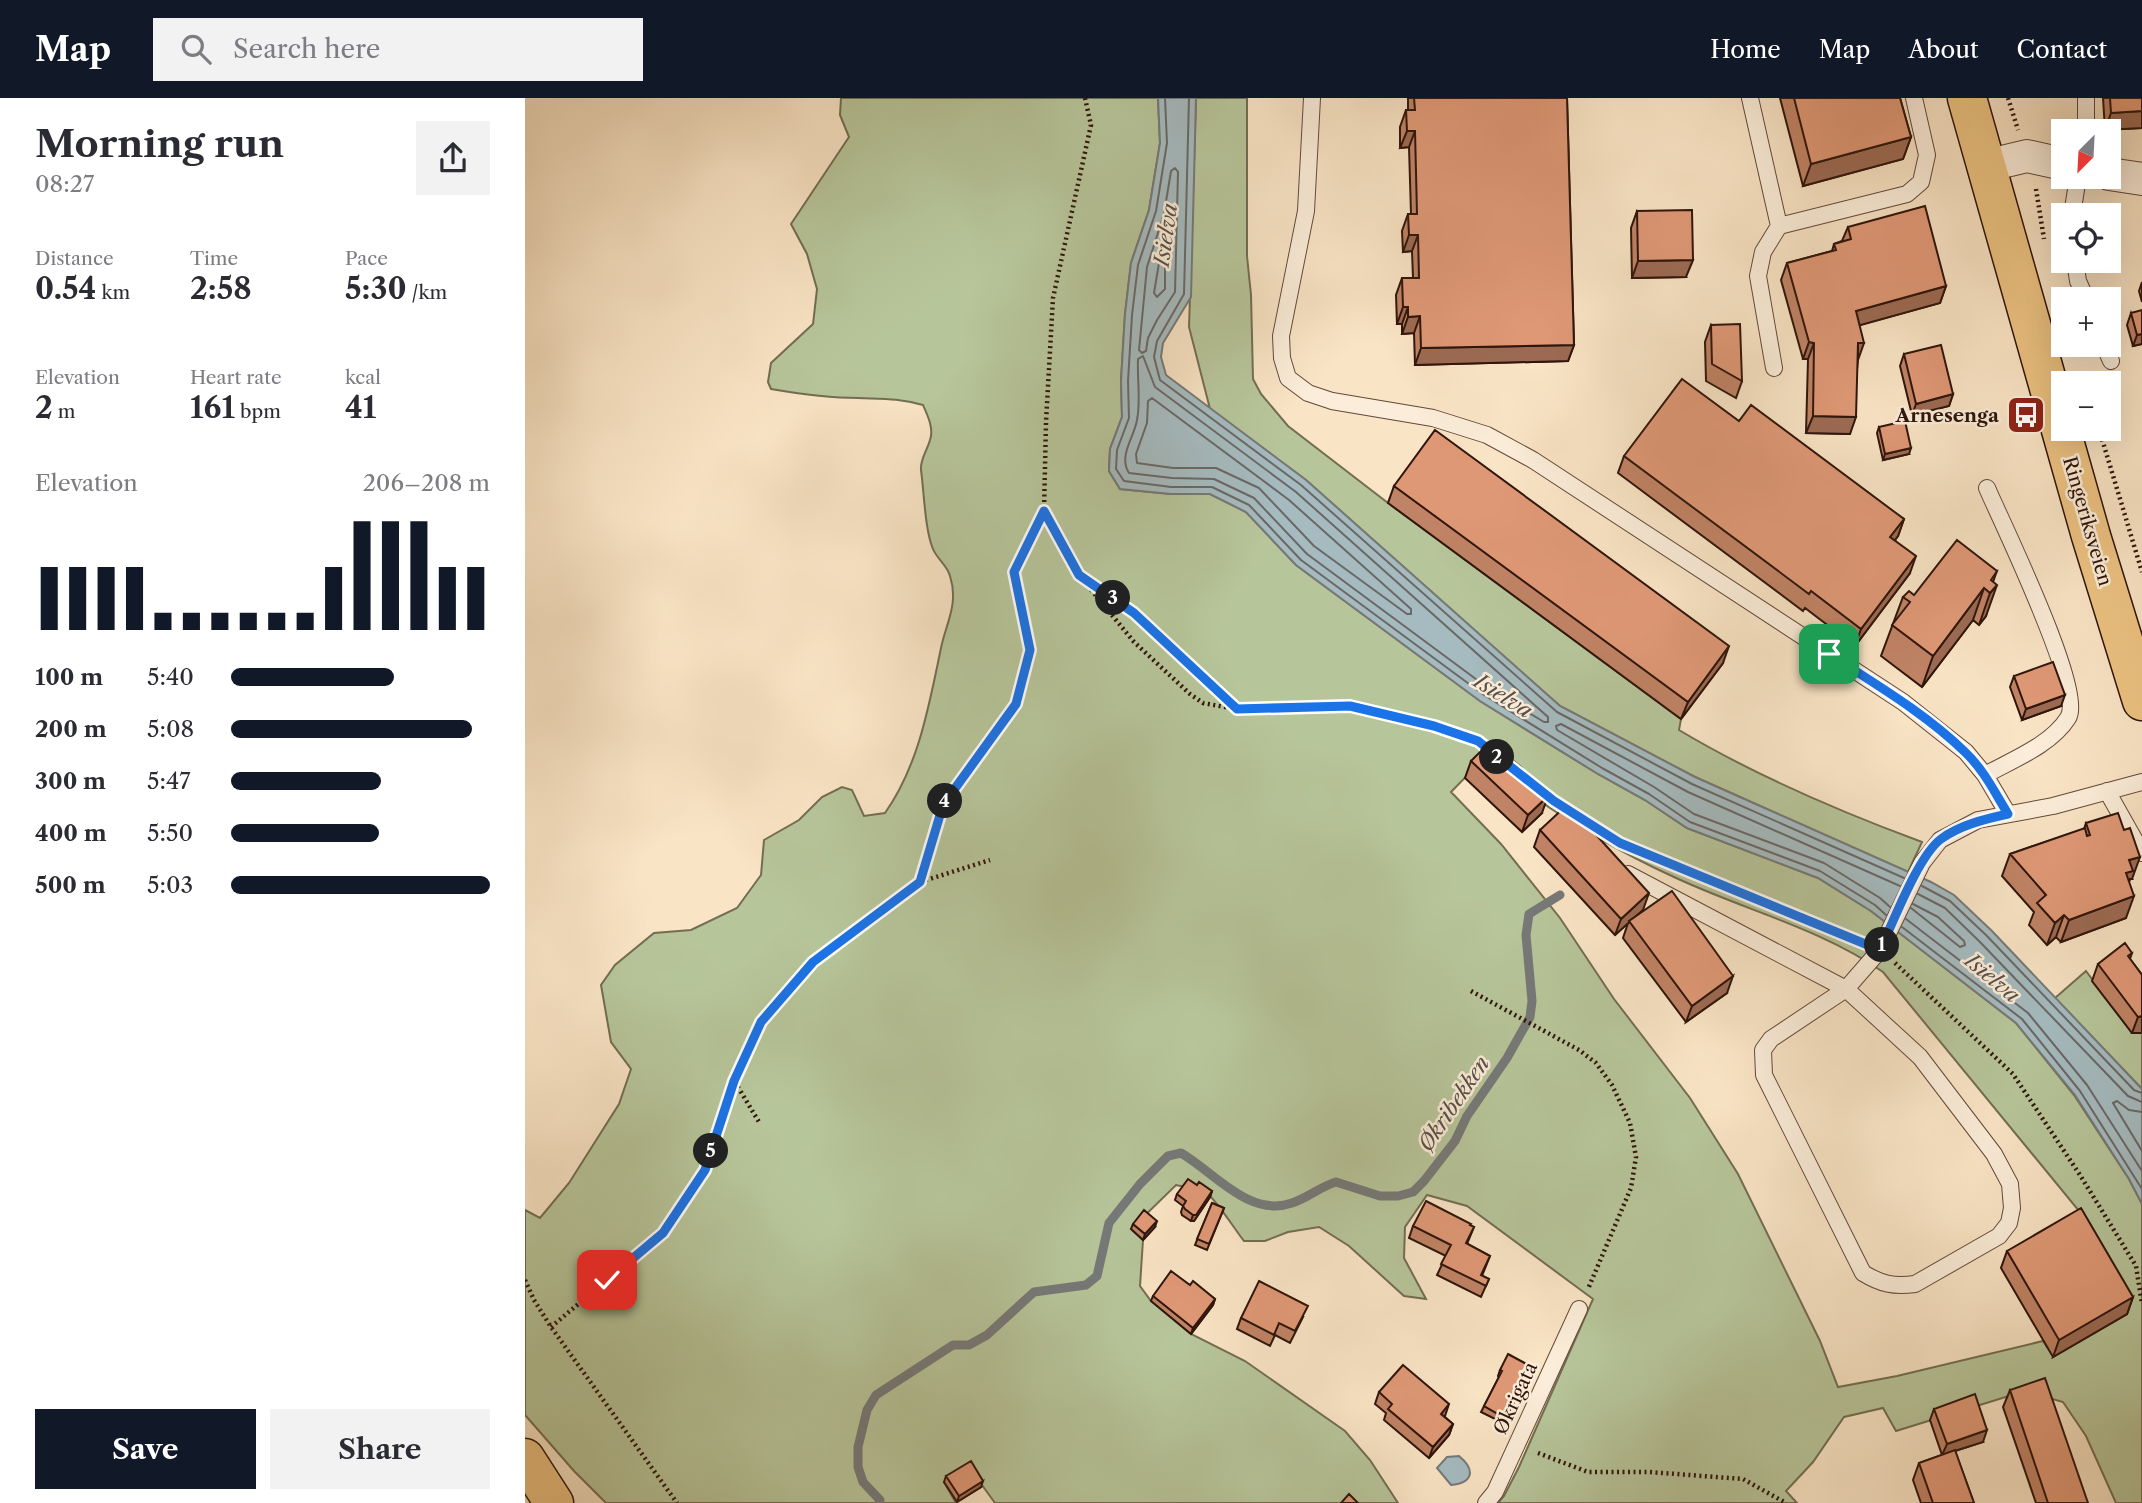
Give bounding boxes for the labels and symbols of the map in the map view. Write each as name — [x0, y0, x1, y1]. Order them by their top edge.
north arrow — [2051, 119, 2121, 189]
water label: Isielva — [1148, 201, 1182, 270]
bus stop icon: Arnesenga — [2005, 394, 2047, 436]
place label: Arnesenga — [1895, 404, 2000, 427]
street label: Ringeriksveien — [2058, 454, 2117, 589]
pin: 3 — [1095, 580, 1131, 616]
pin — [1799, 624, 1859, 684]
water label: Isielva — [1468, 667, 1537, 723]
pin: 2 — [1479, 740, 1515, 774]
pin: 4 — [927, 784, 963, 818]
pin: 1 — [1865, 928, 1899, 962]
water label: Isielva — [1958, 946, 2025, 1008]
water label: Økribekken — [1413, 1052, 1494, 1156]
pin: 5 — [693, 1134, 729, 1168]
pin — [577, 1250, 637, 1310]
street label: Økrigata — [1489, 1358, 1542, 1438]

